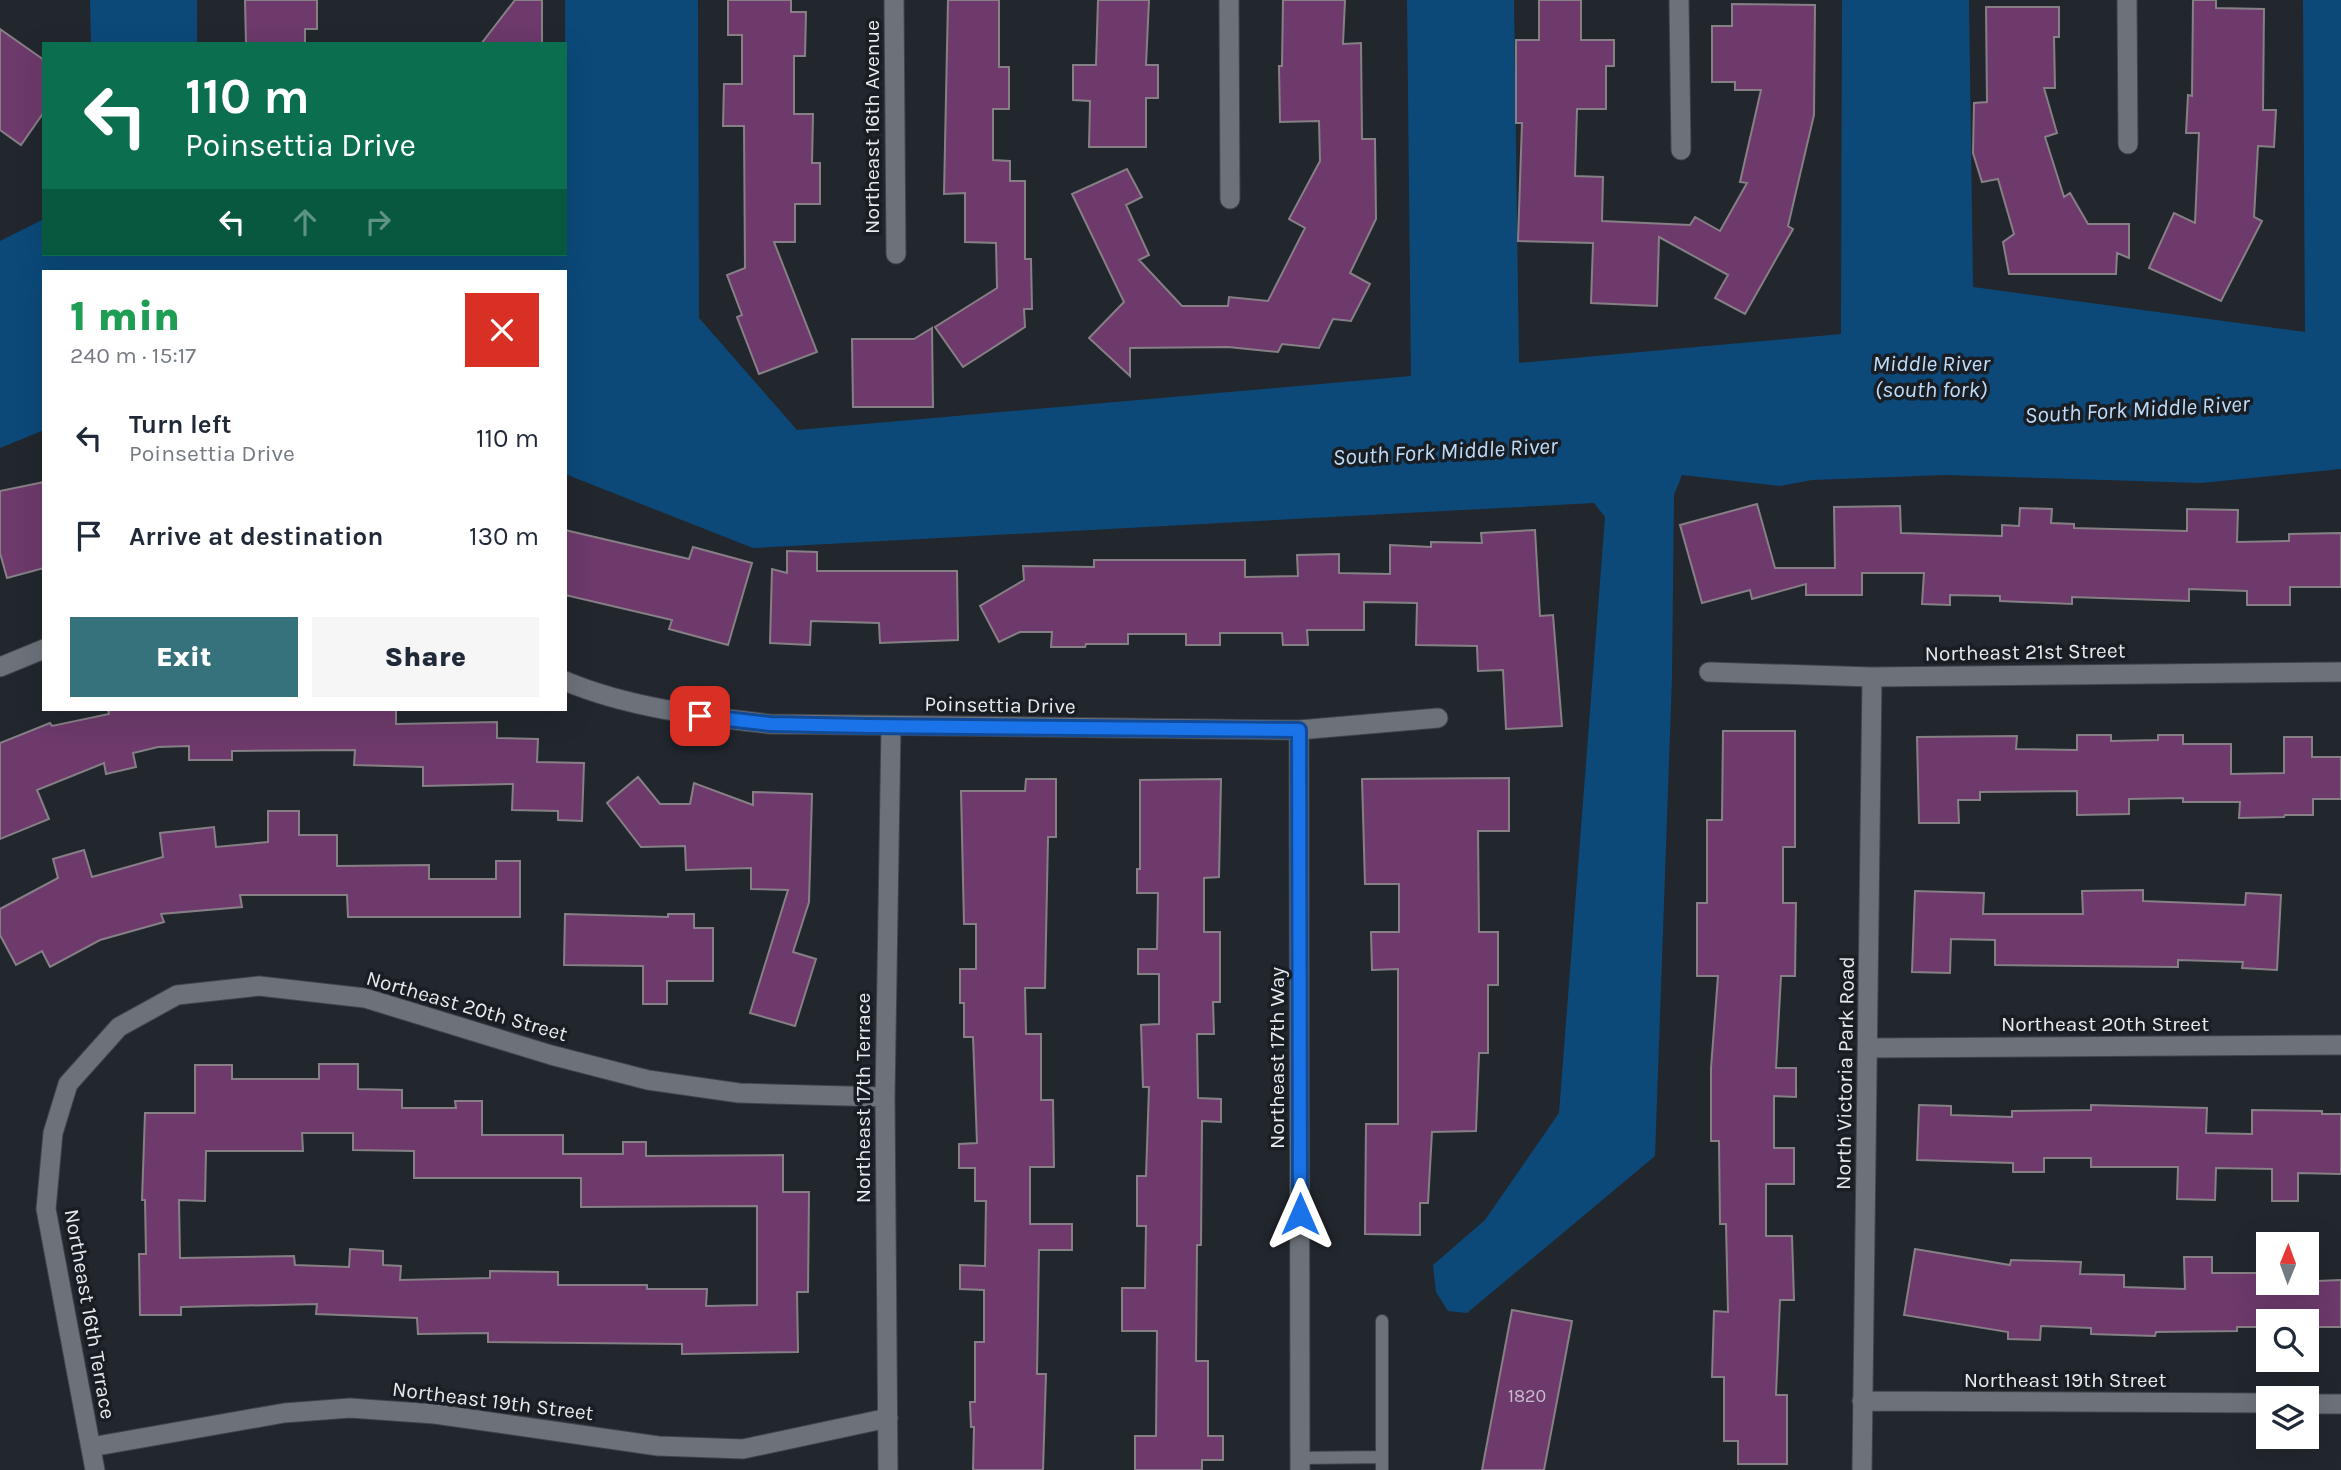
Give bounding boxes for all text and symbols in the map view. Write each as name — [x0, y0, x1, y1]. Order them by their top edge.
street label: Northeast 16th Avenue — [860, 20, 884, 234]
text: 110 m — [185, 68, 310, 125]
icon: left — [70, 70, 161, 161]
text: Poinsettia Drive — [185, 127, 416, 164]
icon: left — [213, 203, 251, 241]
icon: ahead — [286, 203, 324, 241]
icon: right — [359, 203, 397, 241]
text: 1 min — [70, 291, 180, 341]
button: close — [465, 293, 539, 367]
text: 240 m · 15:17 — [70, 342, 196, 369]
water label: Middle River (south fork) — [1872, 350, 1991, 403]
water label: South Fork Middle River — [2024, 390, 2251, 429]
text: Turn left — [129, 409, 231, 440]
icon: left — [70, 419, 108, 457]
text: 110 m — [476, 423, 539, 454]
water label: South Fork Middle River — [1332, 432, 1559, 471]
text: Poinsettia Drive — [129, 440, 295, 467]
icon: arrive — [70, 517, 108, 555]
text: Arrive at destination — [129, 521, 383, 552]
text: 130 m — [469, 521, 539, 552]
button: Exit — [70, 617, 298, 697]
button: Share — [312, 617, 539, 697]
street label: Northeast 21st Street — [1924, 638, 2126, 666]
pin — [670, 686, 730, 746]
street label: Poinsettia Drive — [924, 692, 1076, 718]
icon: arrive — [681, 697, 719, 735]
street label: North Victoria Park Road — [1831, 956, 1859, 1190]
street label: Northeast 20th Street — [364, 966, 570, 1046]
street label: Northeast 17th Way — [1265, 967, 1289, 1149]
street label: Northeast 17th Terrace — [851, 993, 875, 1203]
street label: Northeast 20th Street — [2001, 1012, 2209, 1036]
position arrow — [1263, 1177, 1337, 1251]
street label: Northeast 16th Terrace — [60, 1207, 120, 1421]
north arrow — [2256, 1232, 2319, 1295]
map controls — [2256, 1232, 2319, 1449]
button: search — [2256, 1309, 2319, 1372]
street label: Northeast 19th Street — [1964, 1368, 2166, 1392]
street label: Northeast 19th Street — [391, 1377, 595, 1425]
house number: 1820 — [1508, 1385, 1546, 1407]
button: layers — [2256, 1386, 2319, 1449]

